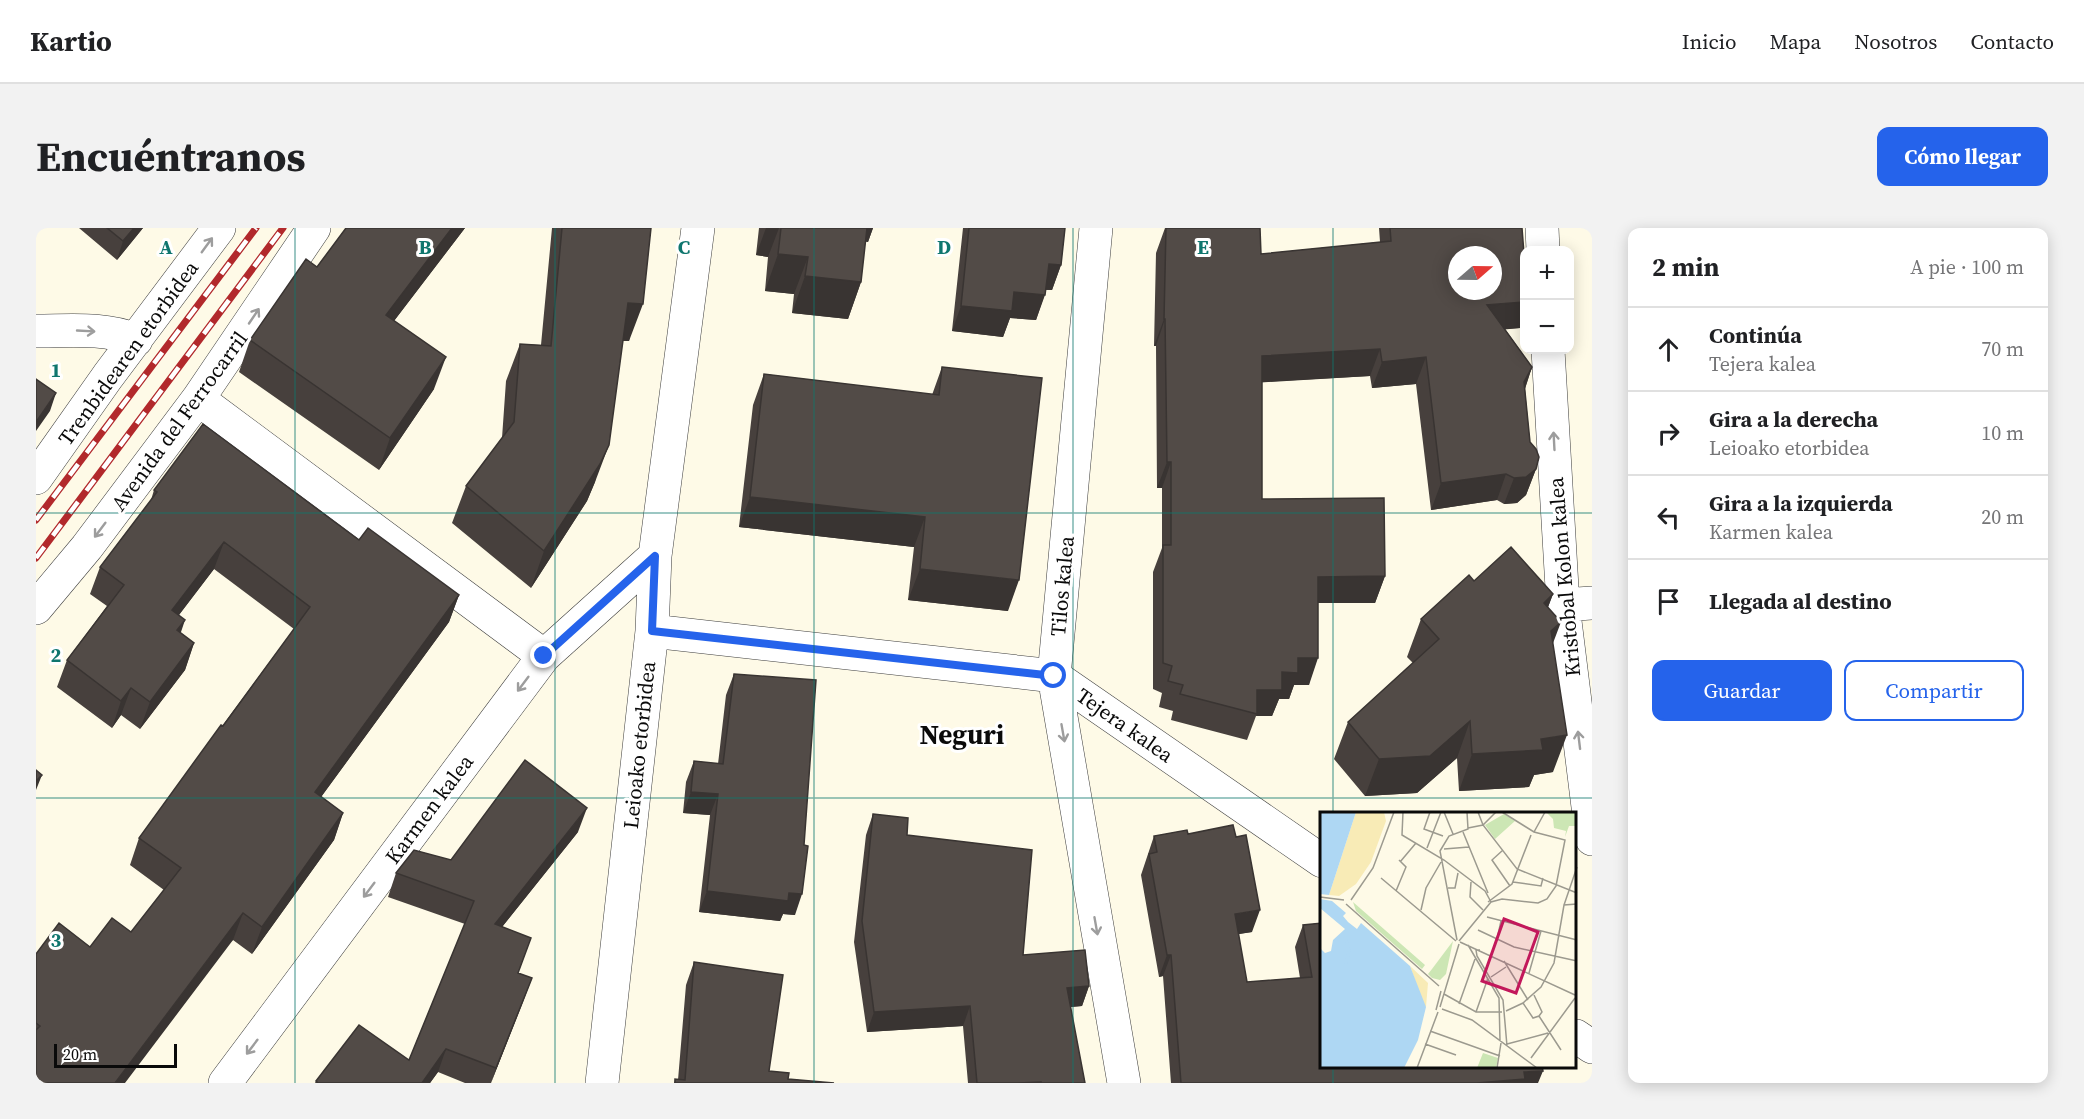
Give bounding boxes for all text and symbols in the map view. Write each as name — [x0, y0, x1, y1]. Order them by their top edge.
text: Kartio — [30, 22, 112, 60]
text: Inicio — [1682, 27, 1736, 56]
text: Mapa — [1769, 27, 1821, 56]
text: Nosotros — [1854, 27, 1937, 56]
text: Contacto — [1970, 27, 2054, 56]
text: Encuéntranos — [36, 127, 306, 185]
button: Cómo llegar — [1877, 127, 2048, 186]
text: A — [159, 233, 173, 261]
text: B — [418, 233, 432, 261]
text: C — [678, 233, 690, 261]
text: D — [937, 233, 951, 261]
text: E — [1197, 233, 1209, 261]
one-way arrow — [201, 237, 213, 253]
north arrow — [1448, 246, 1502, 300]
map controls — [1520, 246, 1574, 354]
button: + — [1520, 246, 1574, 300]
text: 2 min — [1652, 249, 1719, 285]
text: A pie · 100 m — [1910, 253, 2024, 281]
street label: Trenbidearen etorbidea — [51, 255, 205, 451]
button: − — [1520, 300, 1574, 354]
one-way arrow — [248, 308, 260, 324]
text: Continúa — [1709, 320, 1802, 350]
street label: Avenida del Ferrocarril — [104, 325, 254, 517]
one-way arrow — [76, 326, 96, 337]
icon: ahead — [1652, 333, 1685, 366]
text: 70 m — [1981, 335, 2024, 363]
text: Tejera kalea — [1709, 350, 1816, 378]
text: 1 — [51, 356, 61, 384]
text: Gira a la derecha — [1709, 404, 1878, 434]
icon: right — [1652, 417, 1685, 450]
text: 10 m — [1981, 419, 2024, 447]
one-way arrow — [1548, 431, 1559, 451]
text: Leioako etorbidea — [1709, 434, 1869, 462]
street label: Kristobal Kolon kalea — [1541, 476, 1587, 678]
text: Gira a la izquierda — [1709, 488, 1893, 518]
icon: left — [1652, 501, 1685, 534]
text: 20 m — [1981, 503, 2024, 531]
text: Karmen kalea — [1709, 518, 1833, 546]
one-way arrow — [94, 521, 106, 537]
street label: Tilos kalea — [1043, 534, 1081, 637]
icon: arrive — [1652, 585, 1685, 618]
text: Llegada al destino — [1709, 586, 1892, 616]
text: 2 — [51, 641, 62, 669]
route end — [530, 642, 556, 668]
street label: Leioako etorbidea — [616, 659, 662, 830]
button: Guardar — [1652, 660, 1832, 721]
button: Compartir — [1844, 660, 2024, 721]
route start — [1040, 662, 1066, 688]
one-way arrow — [517, 675, 529, 691]
street label: Tejera kalea — [1071, 681, 1180, 769]
district label: Neguri — [920, 716, 1004, 753]
one-way arrow — [1058, 723, 1069, 743]
one-way arrow — [1574, 730, 1585, 750]
street label: Karmen kalea — [378, 748, 480, 870]
inset map — [1320, 812, 1577, 1068]
one-way arrow — [362, 882, 375, 898]
one-way arrow — [1091, 915, 1102, 935]
text: 3 — [51, 926, 62, 954]
one-way arrow — [246, 1038, 258, 1054]
scale bar — [54, 1041, 177, 1068]
text: 20 m — [63, 1043, 97, 1065]

